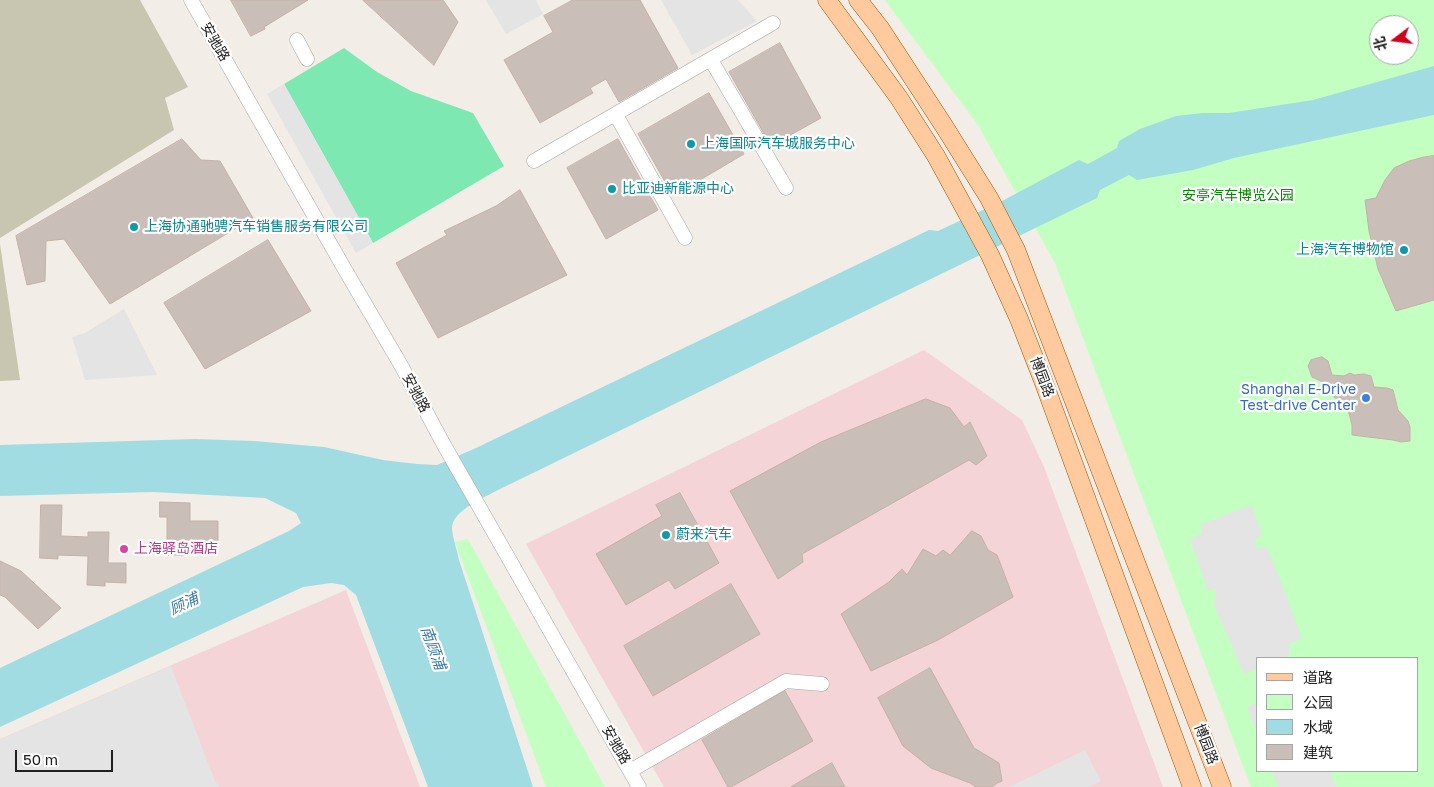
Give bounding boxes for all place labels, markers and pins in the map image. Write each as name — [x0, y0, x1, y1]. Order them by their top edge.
place label: 上海国际汽车城服务中心 — [701, 136, 855, 152]
marker: 上海国际汽车城服务中心 — [685, 138, 697, 150]
place label: 比亚迪新能源中心 — [622, 181, 734, 197]
marker: 比亚迪新能源中心 — [606, 183, 618, 195]
place label: 上海协通驰骋汽车销售服务有限公司 — [144, 219, 368, 235]
marker: 上海协通驰骋汽车销售服务有限公司 — [128, 221, 140, 233]
place label: 上海汽车博物馆 — [1296, 242, 1394, 258]
marker: 上海汽车博物馆 — [1398, 244, 1410, 256]
place label: Shanghai E-Drive Test-drive Center — [1240, 382, 1356, 414]
marker: Shanghai E-Drive Test-drive Center — [1360, 392, 1372, 404]
place label: 蔚来汽车 — [676, 527, 732, 543]
marker: 蔚来汽车 — [660, 529, 672, 541]
place label: 上海驿岛酒店 — [134, 541, 218, 557]
marker: 上海驿岛酒店 — [118, 543, 130, 555]

